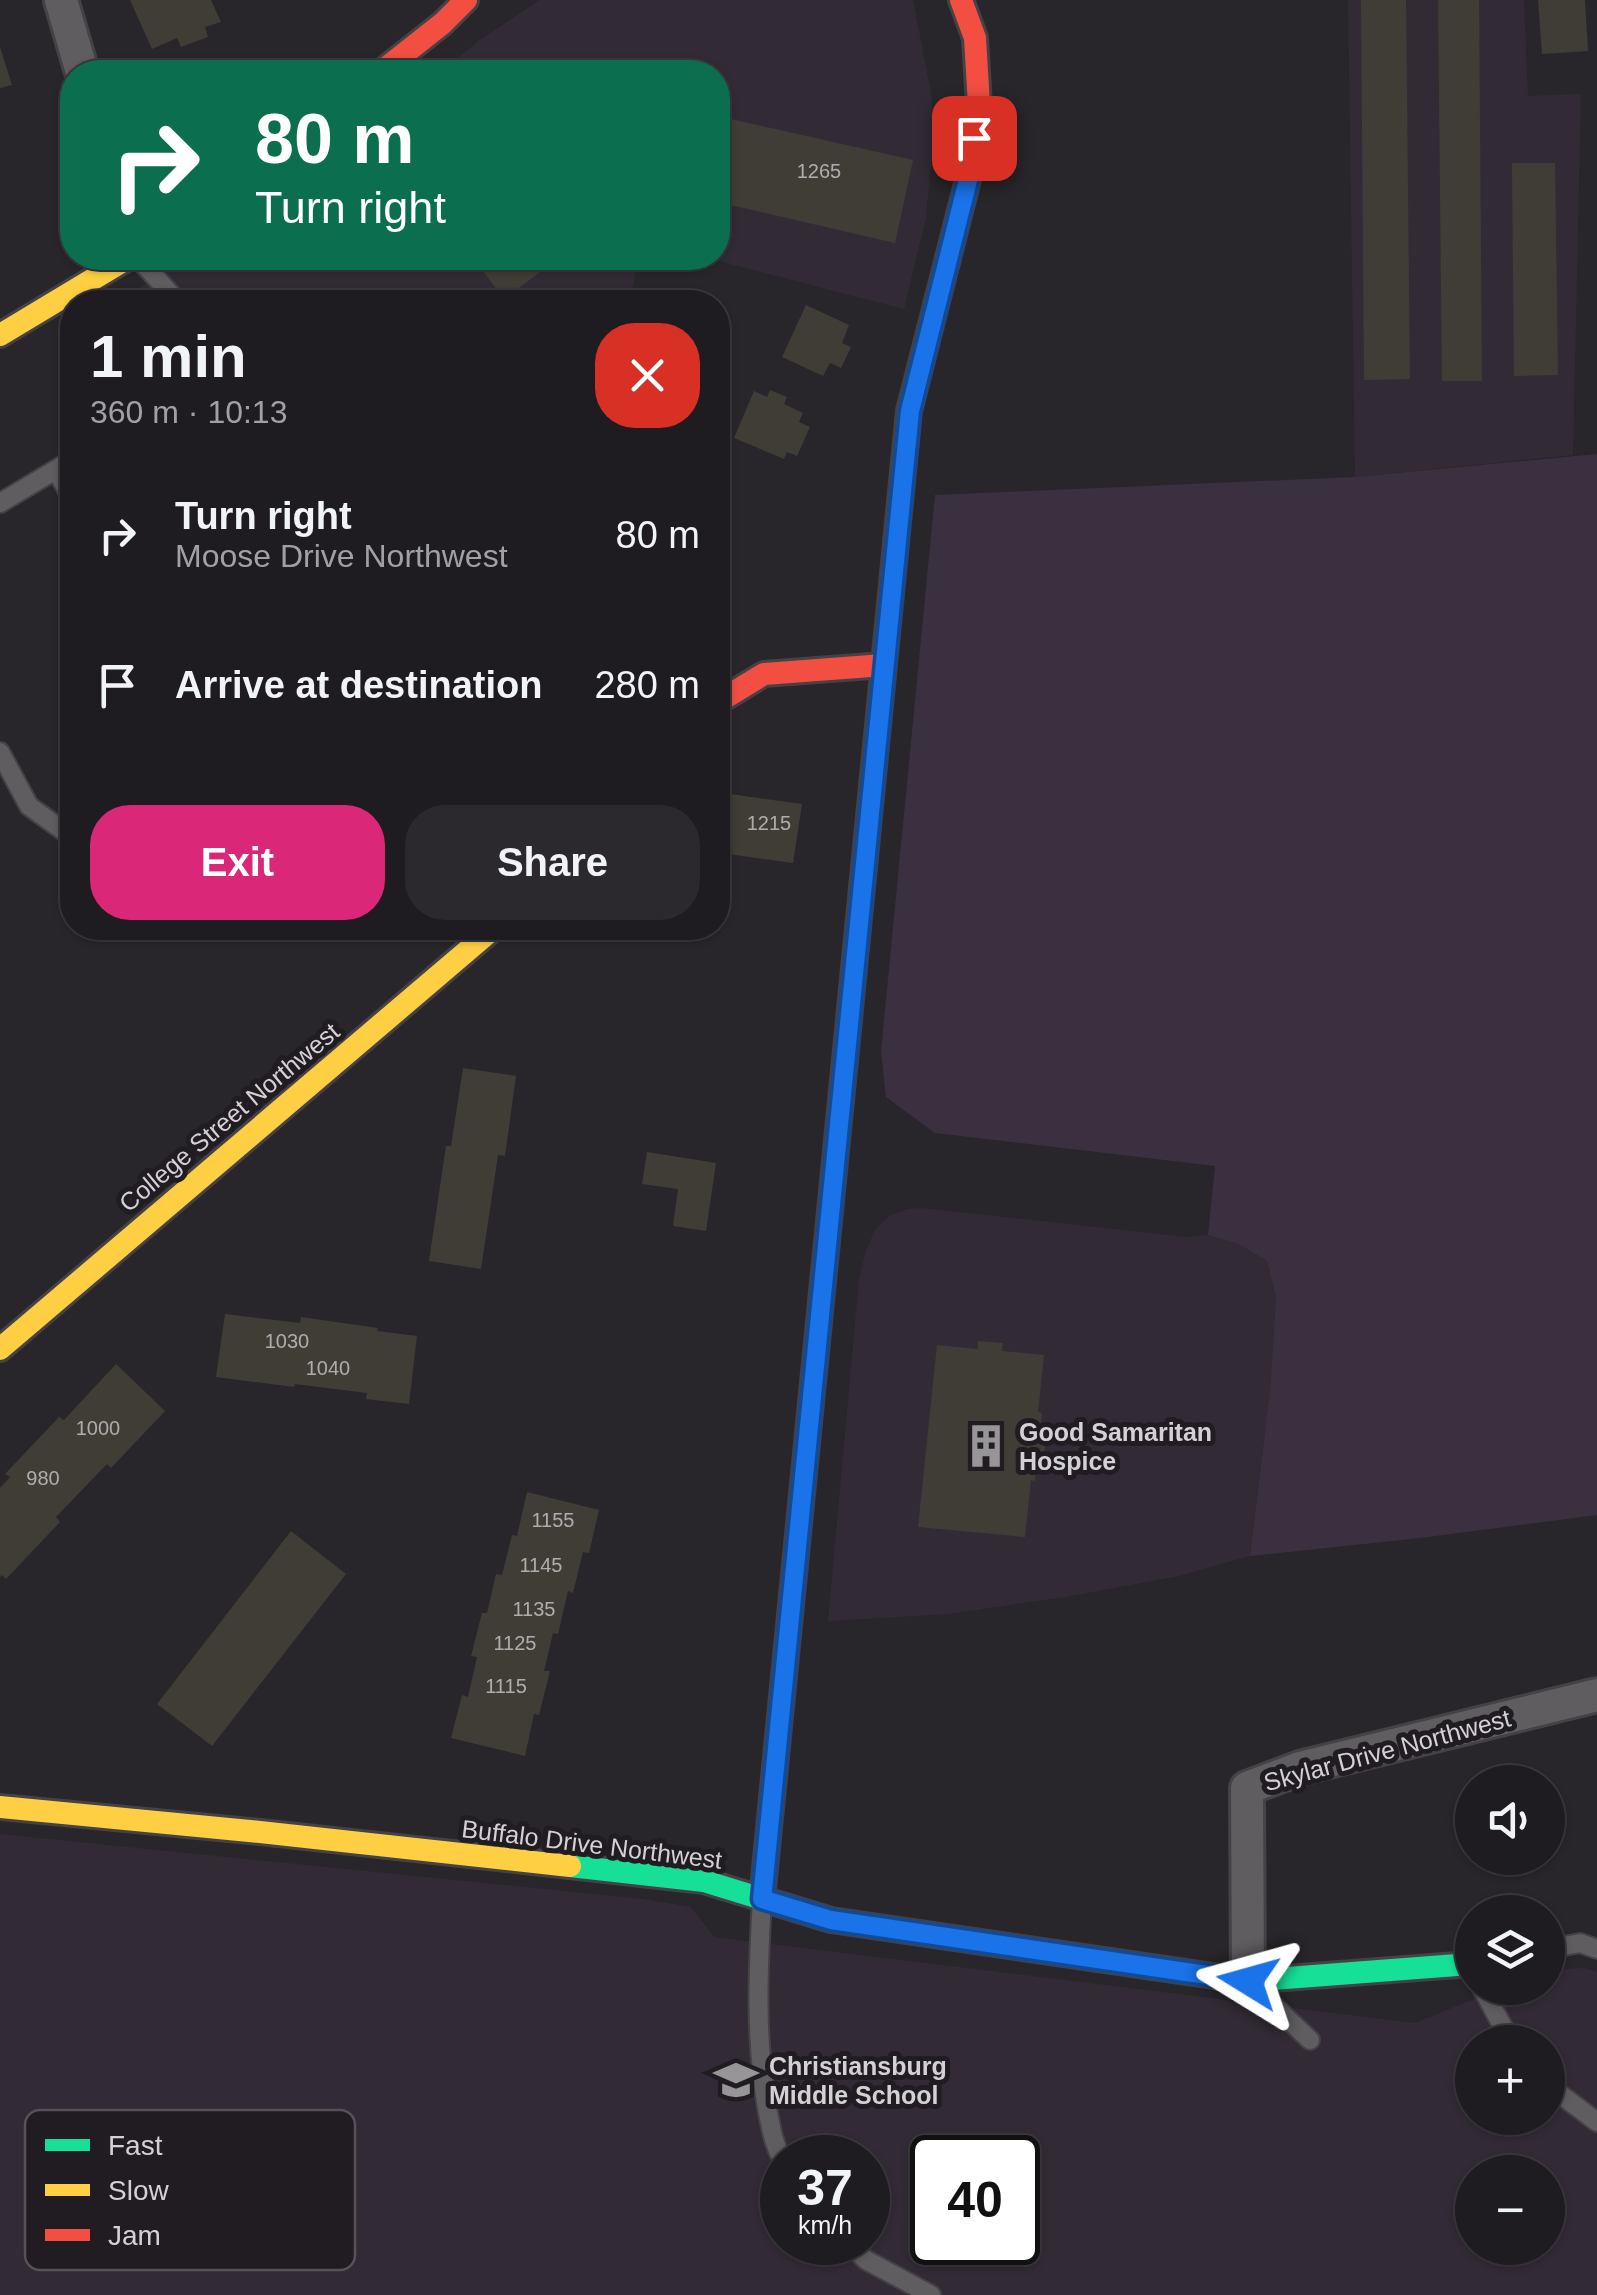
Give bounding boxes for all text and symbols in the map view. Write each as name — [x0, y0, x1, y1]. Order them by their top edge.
pin — [932, 96, 1017, 181]
icon: right — [90, 100, 220, 230]
text: 80 m — [255, 100, 415, 178]
icon: arrive — [947, 111, 1002, 166]
house number: 1265 — [797, 160, 841, 182]
text: Turn right — [255, 182, 446, 233]
text: 1 min — [90, 323, 247, 390]
button: close — [595, 323, 700, 428]
text: 360 m · 10:13 — [90, 394, 287, 430]
text: Turn right — [175, 495, 352, 537]
icon: right — [90, 508, 145, 563]
text: 80 m — [616, 514, 700, 556]
text: Moose Drive Northwest — [175, 538, 508, 574]
icon: arrive — [90, 658, 145, 713]
text: Arrive at destination — [175, 664, 542, 706]
text: 280 m — [594, 664, 700, 706]
button: Exit — [90, 805, 385, 920]
button: Share — [405, 805, 700, 920]
house number: 1215 — [747, 812, 791, 834]
street label: College Street Northwest — [114, 1017, 344, 1217]
house number: 1030 — [265, 1330, 309, 1352]
house number: 1040 — [306, 1357, 350, 1379]
house number: 1000 — [76, 1417, 120, 1439]
place label: Good Samaritan Hospice — [1019, 1418, 1212, 1475]
building icon: Good Samaritan Hospice — [962, 1422, 1010, 1470]
house number: 980 — [26, 1467, 60, 1489]
house number: 1155 — [531, 1509, 575, 1531]
house number: 1145 — [519, 1554, 563, 1576]
house number: 1135 — [512, 1598, 556, 1620]
house number: 1125 — [493, 1632, 537, 1654]
house number: 1115 — [485, 1675, 527, 1697]
street label: Skylar Drive Northwest — [1261, 1704, 1513, 1796]
map controls — [1455, 1765, 1565, 2265]
button: sound — [1455, 1765, 1565, 1875]
street label: Buffalo Drive Northwest — [460, 1814, 724, 1874]
button: layers — [1455, 1895, 1565, 2005]
position arrow — [1196, 1929, 1300, 2033]
button: + — [1455, 2025, 1565, 2135]
place label: Christiansburg Middle School — [769, 2052, 947, 2109]
school or university icon: Christiansburg Middle School — [712, 2056, 760, 2104]
legend — [25, 2110, 355, 2270]
text: Fast — [108, 2130, 163, 2161]
speed limit sign: 40 — [910, 2135, 1040, 2265]
button: − — [1455, 2155, 1565, 2265]
text: 37 — [797, 2160, 853, 2216]
text: Slow — [108, 2175, 169, 2206]
text: km/h — [798, 2211, 852, 2239]
text: Jam — [108, 2220, 161, 2251]

